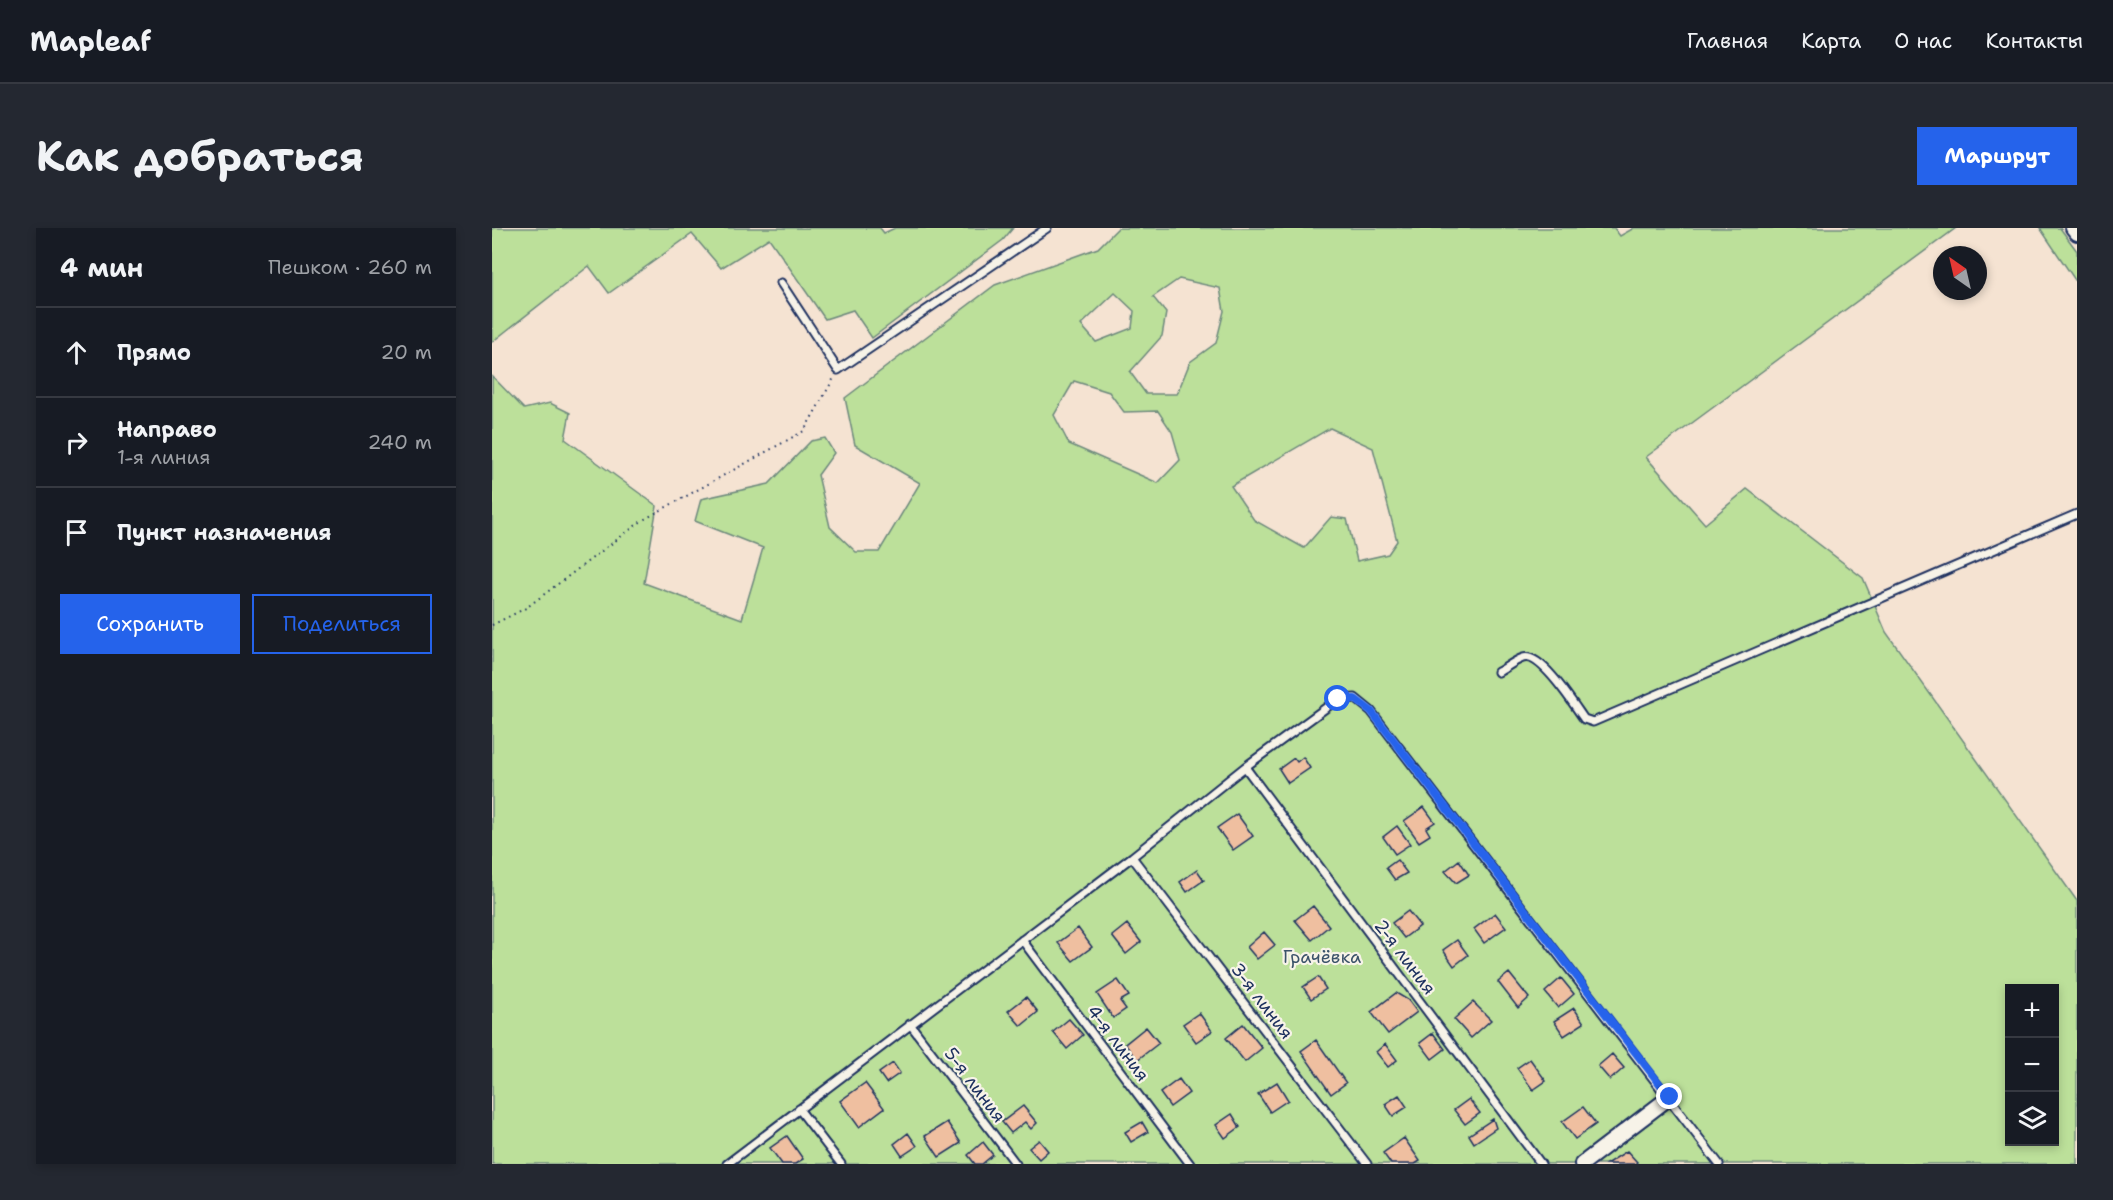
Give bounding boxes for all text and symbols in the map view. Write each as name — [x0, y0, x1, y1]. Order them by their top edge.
text: Mapleaf — [30, 22, 151, 60]
text: Главная — [1687, 27, 1768, 55]
text: Карта — [1801, 27, 1861, 55]
text: О нас — [1894, 27, 1952, 55]
text: Контакты — [1985, 27, 2083, 55]
button: Маршрут — [1917, 127, 2077, 185]
text: Как добраться — [36, 128, 364, 184]
north arrow — [1933, 246, 1987, 300]
text: 4 мин — [60, 250, 143, 285]
text: Пешком · 260 m — [268, 254, 432, 280]
icon: ahead — [60, 336, 93, 369]
text: Прямо — [117, 338, 191, 367]
text: 20 m — [381, 339, 432, 365]
text: Направо — [117, 415, 217, 444]
icon: right — [60, 426, 93, 459]
text: 240 m — [367, 429, 432, 455]
text: 1-я линия — [117, 444, 211, 470]
icon: arrive — [60, 516, 93, 549]
text: Пункт назначения — [117, 518, 331, 547]
button: Сохранить — [60, 594, 240, 654]
button: Поделиться — [252, 594, 432, 654]
route start — [1324, 685, 1350, 711]
street label: 2-я линия — [1369, 914, 1441, 1000]
park label: Грачёвка — [1283, 945, 1361, 969]
street label: 3-я линия — [1225, 958, 1299, 1044]
map controls — [2005, 984, 2059, 1146]
button: + — [2005, 984, 2059, 1038]
street label: 4-я линия — [1081, 1000, 1155, 1086]
button: − — [2005, 1038, 2059, 1092]
street label: 5-я линия — [939, 1043, 1011, 1127]
route end — [1656, 1083, 1682, 1109]
button: layers — [2005, 1092, 2059, 1146]

